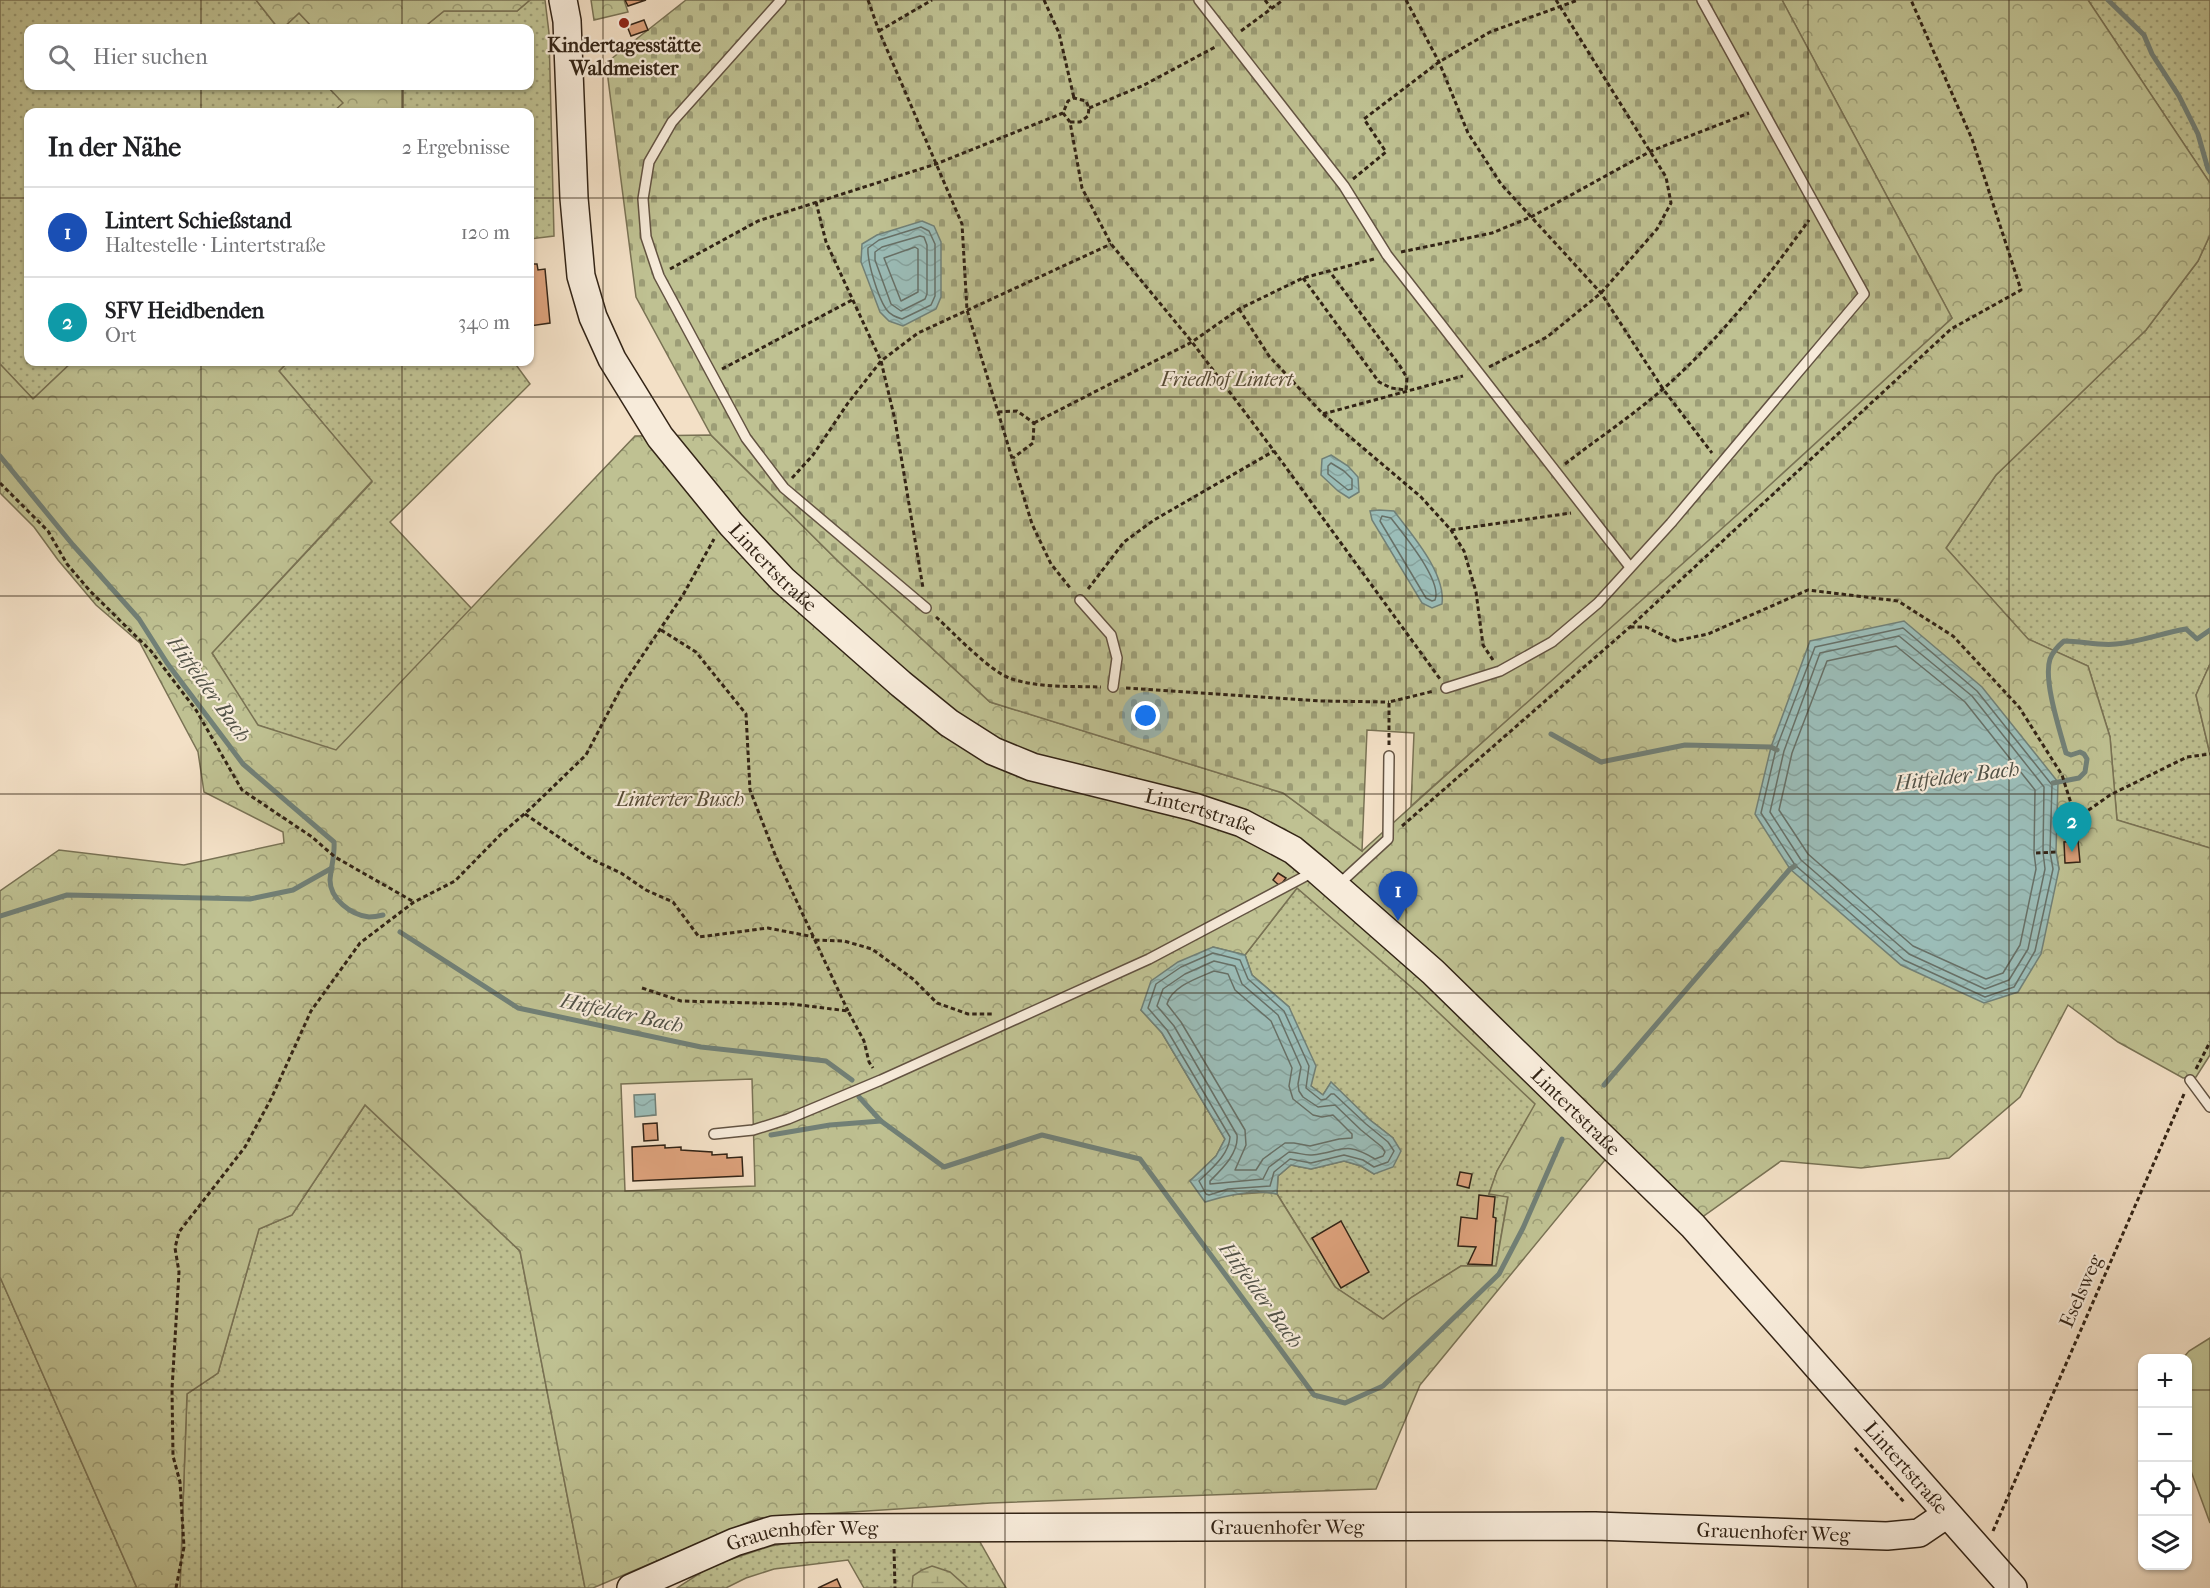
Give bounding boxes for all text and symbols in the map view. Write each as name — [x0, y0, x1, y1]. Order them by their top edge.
marker: Kindertagesstätte Waldmeister — [617, 16, 631, 30]
search box — [24, 24, 534, 90]
place label: Kindertagesstätte Waldmeister — [547, 34, 701, 80]
icon: search — [45, 41, 78, 74]
text: Hier suchen — [93, 44, 208, 70]
text: In der Nähe — [48, 132, 181, 163]
text: 2 Ergebnisse — [402, 136, 510, 159]
text: Lintert Schießstand — [105, 208, 292, 234]
text: 1 — [64, 221, 71, 244]
text: 120 m — [461, 221, 510, 244]
text: Haltestelle · Lintertstraße — [105, 234, 326, 257]
text: SFV Heidbenden — [105, 298, 264, 324]
text: 2 — [62, 311, 73, 334]
text: 340 m — [458, 311, 510, 334]
text: Ort — [105, 324, 137, 347]
park label: Friedhof Lintert — [1160, 368, 1295, 391]
street label: Lintertstraße — [724, 518, 822, 616]
water label: Hitfelder Bach — [162, 631, 256, 747]
your location — [1131, 701, 1160, 730]
water label: Hitfelder Bach — [1893, 756, 2021, 796]
street label: Lintertstraße — [1143, 784, 1261, 840]
park label: Linterter Busch — [614, 788, 744, 811]
pin: 2 — [2052, 802, 2092, 852]
pin: 1 — [1378, 872, 1418, 921]
water label: Hitfelder Bach — [557, 988, 686, 1038]
street label: Lintertstraße — [1527, 1063, 1625, 1160]
water label: Hitfelder Bach — [1214, 1237, 1308, 1353]
street label: Eselsweg — [2055, 1251, 2107, 1331]
map controls — [2138, 1354, 2192, 1570]
button: + — [2138, 1354, 2192, 1408]
button: − — [2138, 1408, 2192, 1462]
street label: Lintertstraße — [1860, 1417, 1953, 1518]
button: locate — [2138, 1462, 2192, 1516]
street label: Grauenhofer Weg — [1210, 1515, 1365, 1538]
street label: Grauenhofer Weg — [723, 1516, 879, 1556]
button: layers — [2138, 1516, 2192, 1570]
street label: Grauenhofer Weg — [1696, 1518, 1851, 1546]

